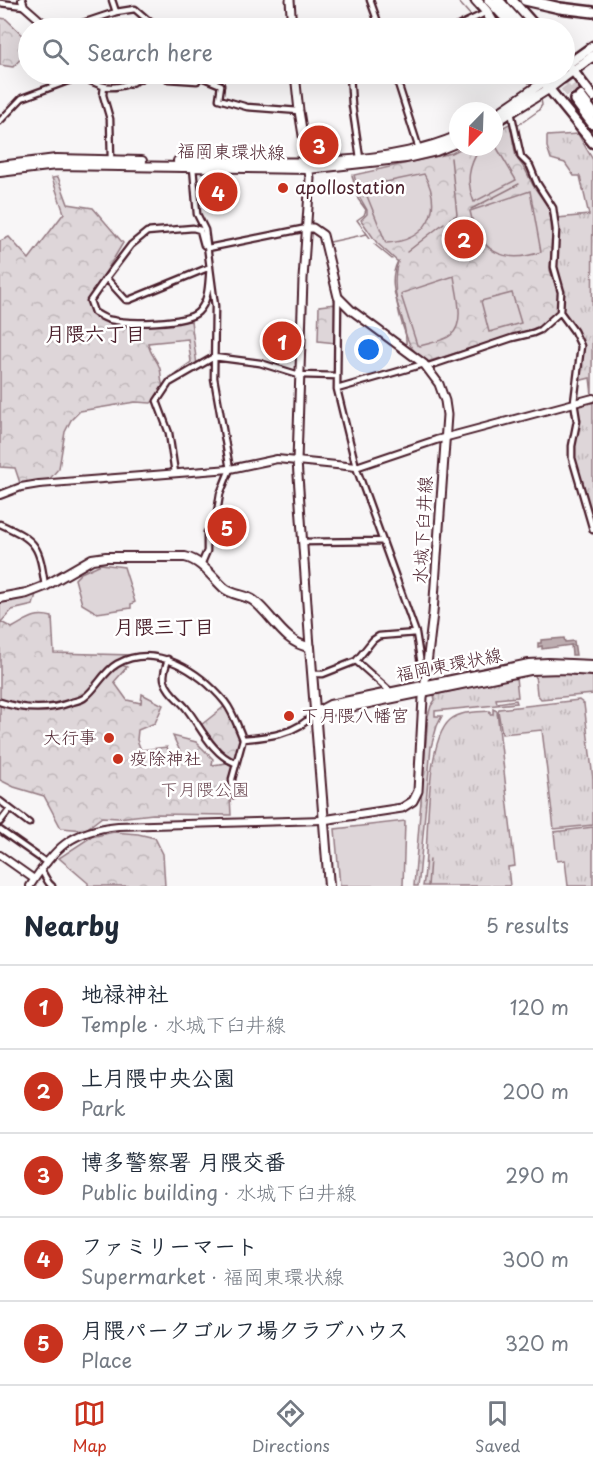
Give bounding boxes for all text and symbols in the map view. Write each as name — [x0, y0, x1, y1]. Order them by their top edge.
search box — [18, 18, 575, 84]
icon: search — [39, 35, 72, 68]
text: Search here — [87, 35, 213, 68]
north arrow — [449, 102, 503, 156]
pin: 3 — [300, 122, 338, 168]
street label: 福岡東環状線 — [177, 136, 285, 165]
pin: 4 — [198, 170, 238, 214]
place label: apollostation — [295, 173, 405, 200]
marker: apollostation — [276, 181, 290, 195]
pin: 2 — [444, 216, 484, 262]
district label: 月隈六丁目 — [45, 318, 145, 348]
pin: 1 — [262, 318, 302, 364]
your location — [354, 335, 383, 364]
street label: 水城下臼井線 — [405, 475, 438, 585]
pin: 5 — [208, 504, 246, 550]
district label: 月隈三丁目 — [114, 611, 214, 641]
street label: 福岡東環状線 — [393, 640, 504, 687]
place label: 下月隈八幡宮 — [301, 701, 409, 728]
marker: 下月隈八幡宮 — [282, 709, 296, 723]
place label: 大行事 — [43, 723, 97, 750]
marker: 大行事 — [102, 731, 116, 745]
place label: 疫除神社 — [130, 744, 202, 771]
marker: 疫除神社 — [111, 752, 125, 766]
park label: 下月隈公園 — [160, 775, 250, 802]
text: Nearby — [24, 906, 119, 945]
text: 5 results — [486, 910, 569, 940]
text: 地禄神社 — [81, 976, 169, 1009]
text: 1 — [39, 992, 48, 1022]
text: 120 m — [510, 992, 569, 1022]
text: Temple · 水城下臼井線 — [81, 1009, 286, 1039]
text: 上月隈中央公園 — [81, 1060, 235, 1093]
text: 2 — [36, 1076, 51, 1106]
text: 200 m — [502, 1076, 569, 1106]
text: Park — [81, 1093, 126, 1123]
text: 博多警察署 月隈交番 — [81, 1144, 286, 1177]
text: 3 — [37, 1160, 50, 1190]
text: 290 m — [505, 1160, 569, 1190]
text: Public building · 水城下臼井線 — [81, 1177, 356, 1207]
text: ファミリーマート — [81, 1228, 258, 1261]
text: 4 — [37, 1244, 50, 1274]
text: 300 m — [502, 1244, 569, 1274]
text: Supermarket · 福岡東環状線 — [81, 1261, 344, 1291]
text: 月隈パークゴルフ場クラブハウス — [81, 1312, 409, 1345]
text: 5 — [37, 1328, 50, 1358]
text: 320 m — [505, 1328, 569, 1358]
text: Place — [81, 1345, 132, 1375]
tab: Map — [73, 1397, 107, 1457]
tab: Directions — [252, 1397, 330, 1457]
tab: Saved — [475, 1397, 520, 1457]

